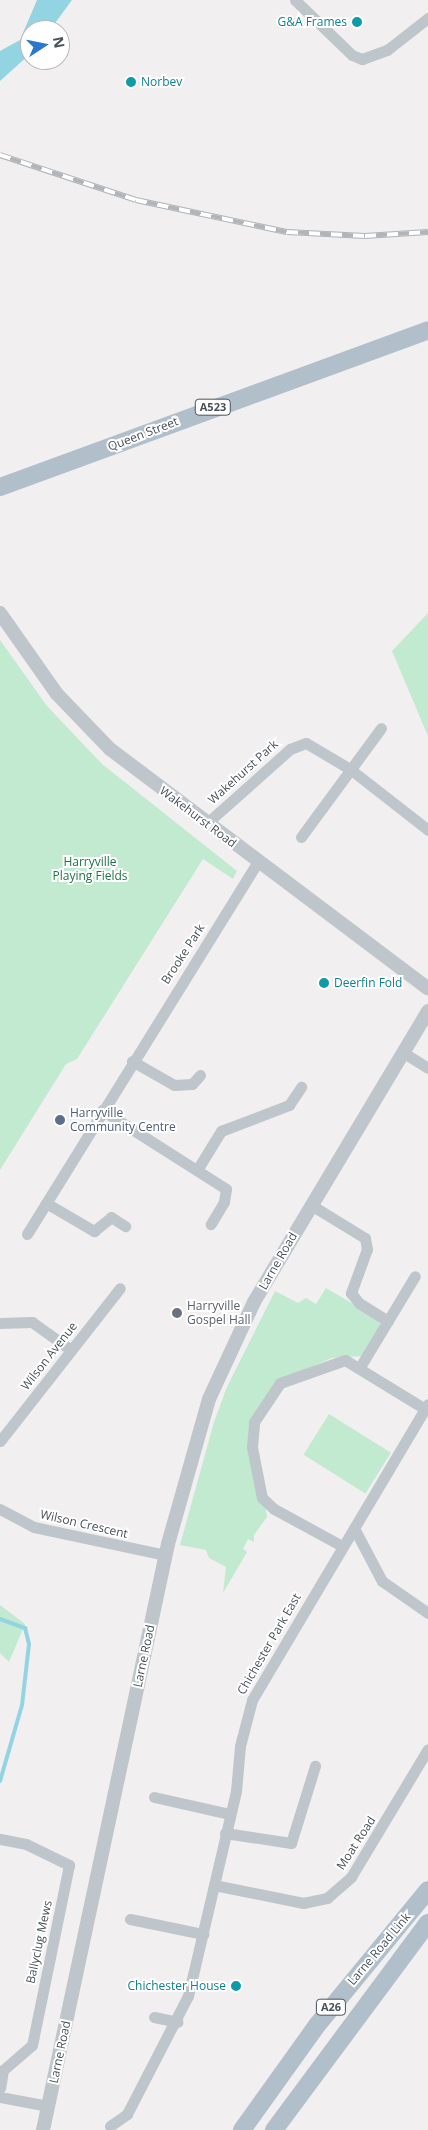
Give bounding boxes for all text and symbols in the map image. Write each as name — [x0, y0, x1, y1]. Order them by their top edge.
place label: G&A Frames — [277, 15, 347, 29]
marker: G&A Frames — [351, 16, 363, 28]
north arrow — [20, 20, 70, 70]
text: N — [49, 35, 70, 50]
place label: Norbev — [141, 75, 182, 89]
marker: Norbev — [125, 76, 137, 88]
road number: A523 — [194, 398, 232, 416]
street label: Queen Street — [106, 414, 180, 454]
street label: Wakehurst Park — [205, 737, 281, 807]
street label: Wakehurst Road — [157, 784, 239, 850]
park label: Harryville Playing Fields — [52, 855, 128, 883]
street label: Brooke Park — [158, 921, 208, 987]
place label: Deerfin Fold — [334, 976, 402, 990]
marker: Deerfin Fold — [318, 977, 330, 989]
place label: Harryville Community Centre — [70, 1106, 176, 1134]
marker: Harryville Community Centre — [54, 1114, 66, 1126]
street label: Larne Road — [256, 1230, 300, 1292]
place label: Harryville Gospel Hall — [187, 1299, 250, 1327]
marker: Harryville Gospel Hall — [171, 1307, 183, 1319]
street label: Wilson Avenue — [18, 1319, 80, 1393]
street label: Wilson Crescent — [39, 1507, 129, 1541]
street label: Chichester Park East — [234, 1591, 304, 1697]
street label: Larne Road — [130, 1623, 158, 1689]
street label: Moat Road — [333, 1814, 379, 1872]
street label: Ballyclug Mews — [23, 1899, 55, 1985]
street label: Larne Road Link — [345, 1910, 413, 1988]
place label: Chichester House — [128, 1979, 226, 1993]
marker: Chichester House — [230, 1980, 242, 1992]
road number: A26 — [315, 1998, 347, 2015]
street label: Larne Road — [46, 2019, 74, 2085]

